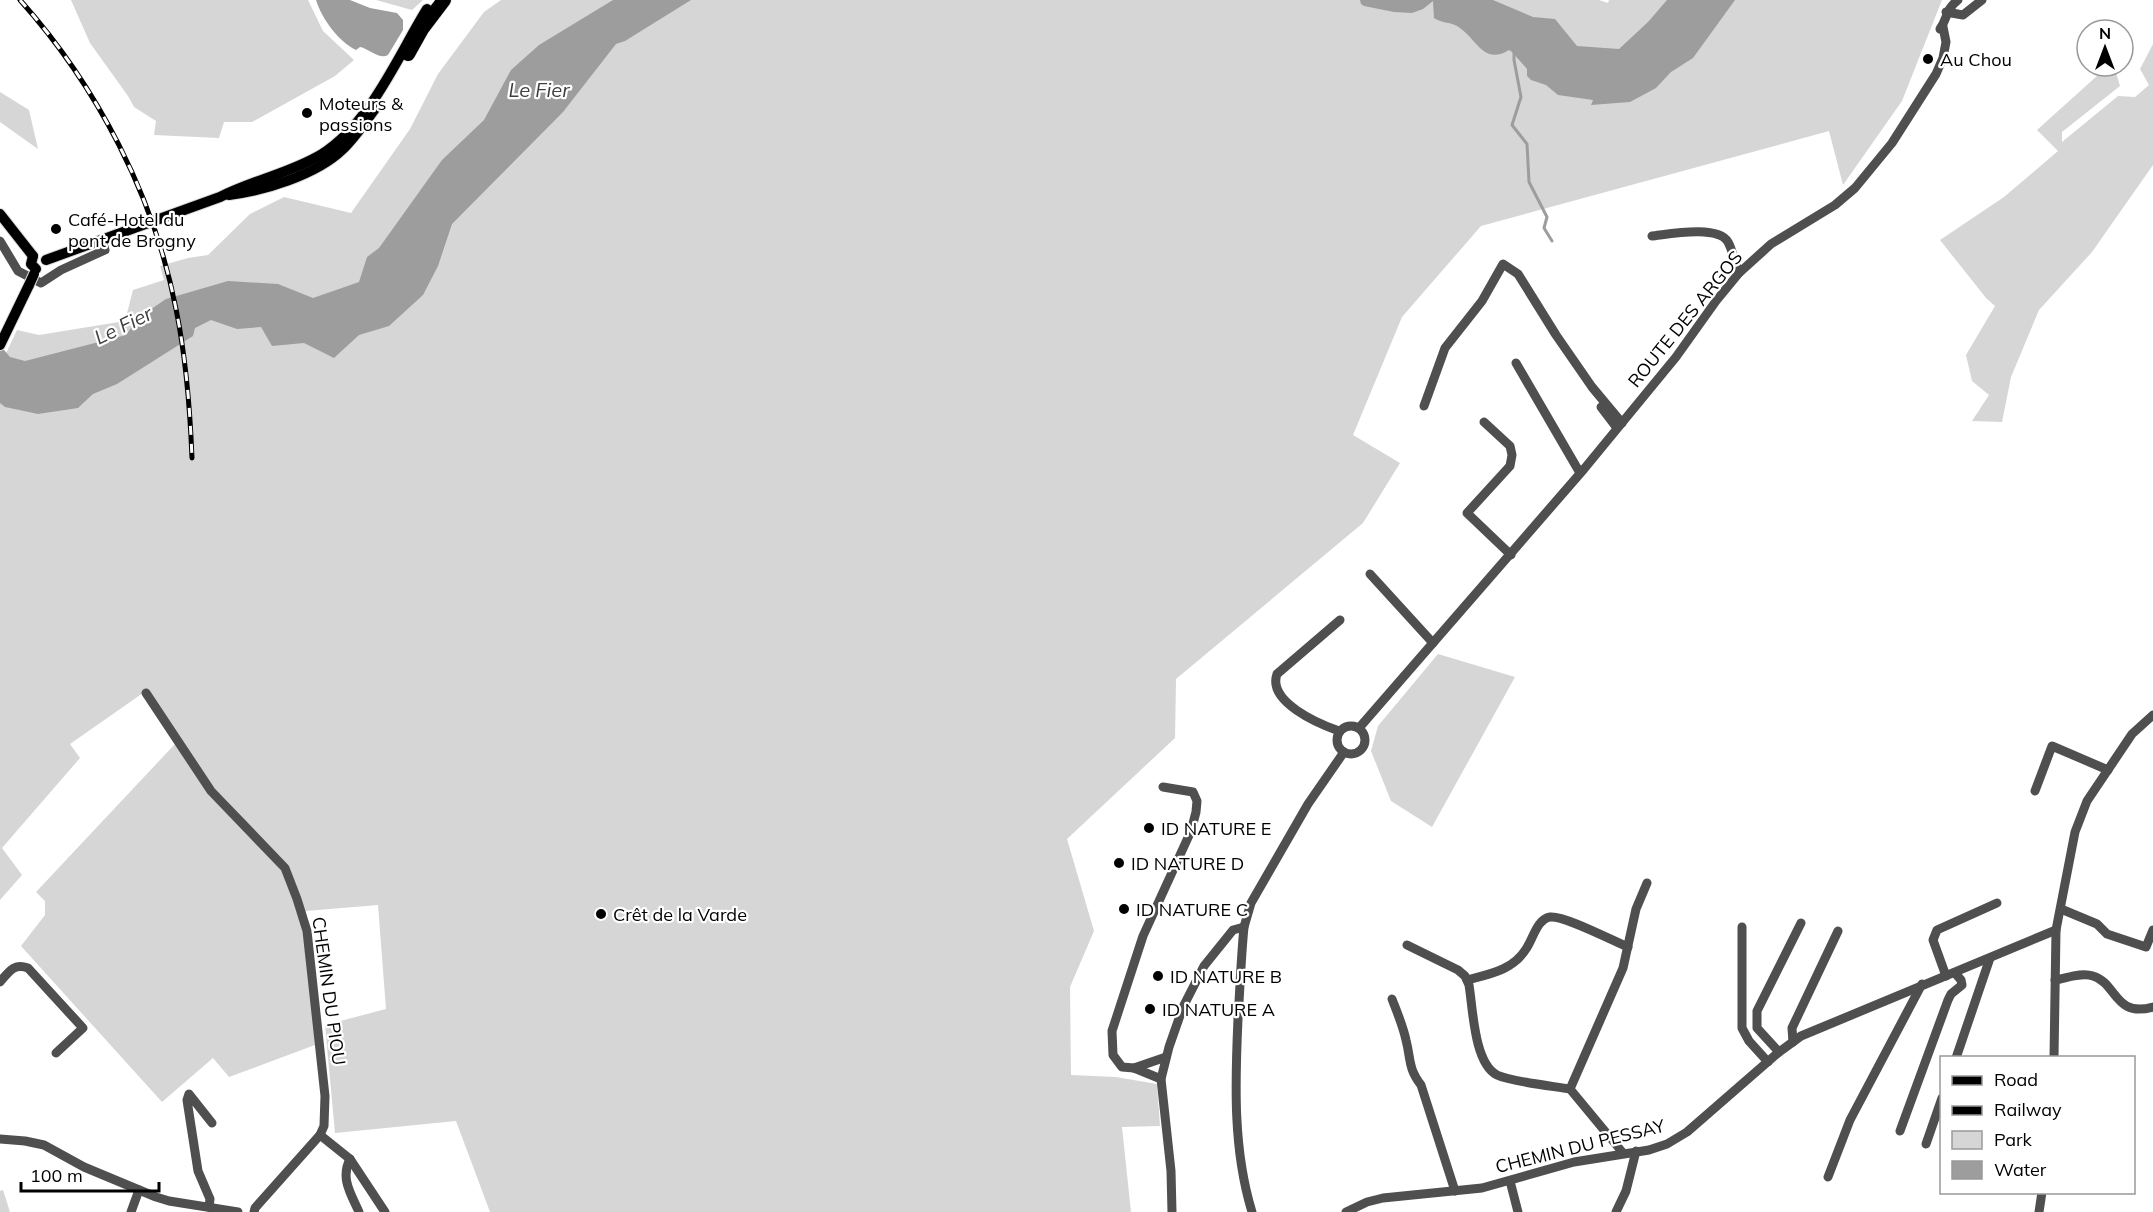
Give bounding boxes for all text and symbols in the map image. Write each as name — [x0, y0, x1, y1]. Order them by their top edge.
north arrow — [2075, 18, 2135, 78]
text: N — [2099, 23, 2111, 43]
place label: Au Chou — [1940, 48, 2012, 71]
marker: Au Chou — [1921, 52, 1935, 66]
water label: Le Fier — [508, 77, 570, 102]
place label: Moteurs & passions — [319, 92, 404, 136]
marker: Moteurs & passions — [300, 106, 314, 120]
place label: Café-Hotel du pont de Brogny — [68, 208, 196, 252]
marker: Café-Hotel du pont de Brogny — [49, 222, 63, 236]
street label: ROUTE DES ARGOS — [1623, 246, 1747, 392]
water label: Le Fier — [90, 300, 157, 350]
place label: ID NATURE E — [1161, 817, 1271, 840]
marker: ID NATURE E — [1142, 821, 1156, 835]
place label: ID NATURE D — [1131, 852, 1244, 875]
marker: ID NATURE D — [1112, 856, 1126, 870]
place label: ID NATURE C — [1136, 898, 1248, 921]
marker: ID NATURE C — [1117, 902, 1131, 916]
place label: Crêt de la Varde — [613, 903, 747, 926]
marker: Crêt de la Varde — [594, 907, 608, 921]
street label: CHEMIN DU PIOU — [307, 915, 351, 1067]
place label: ID NATURE B — [1170, 965, 1282, 988]
marker: ID NATURE B — [1151, 969, 1165, 983]
place label: ID NATURE A — [1162, 998, 1275, 1021]
marker: ID NATURE A — [1143, 1002, 1157, 1016]
legend — [1940, 1056, 2135, 1194]
text: Road — [1994, 1068, 2038, 1091]
text: Railway — [1994, 1098, 2062, 1121]
street label: CHEMIN DU PESSAY — [1493, 1114, 1668, 1178]
text: Park — [1994, 1128, 2033, 1151]
scale bar — [21, 1155, 159, 1193]
text: Water — [1994, 1158, 2047, 1181]
text: 100 m — [30, 1164, 83, 1187]

